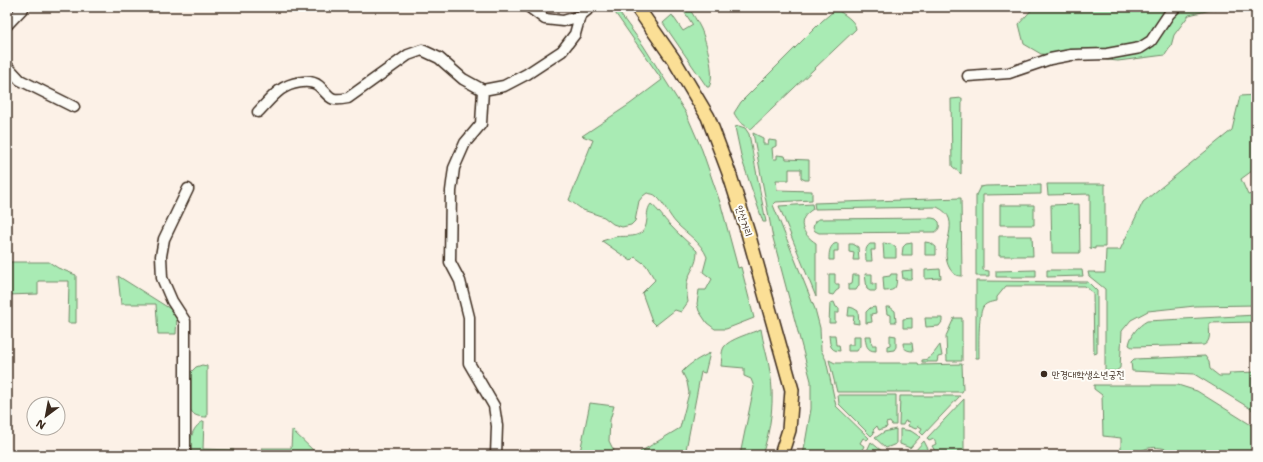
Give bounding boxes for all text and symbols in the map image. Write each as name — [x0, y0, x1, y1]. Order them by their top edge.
street label: 안산거리 — [733, 204, 755, 238]
place label: 만경대학생소년궁전 — [1052, 368, 1124, 381]
marker: 만경대학생소년궁전 — [1039, 369, 1049, 379]
north arrow — [26, 396, 66, 436]
text: N — [33, 415, 49, 433]

